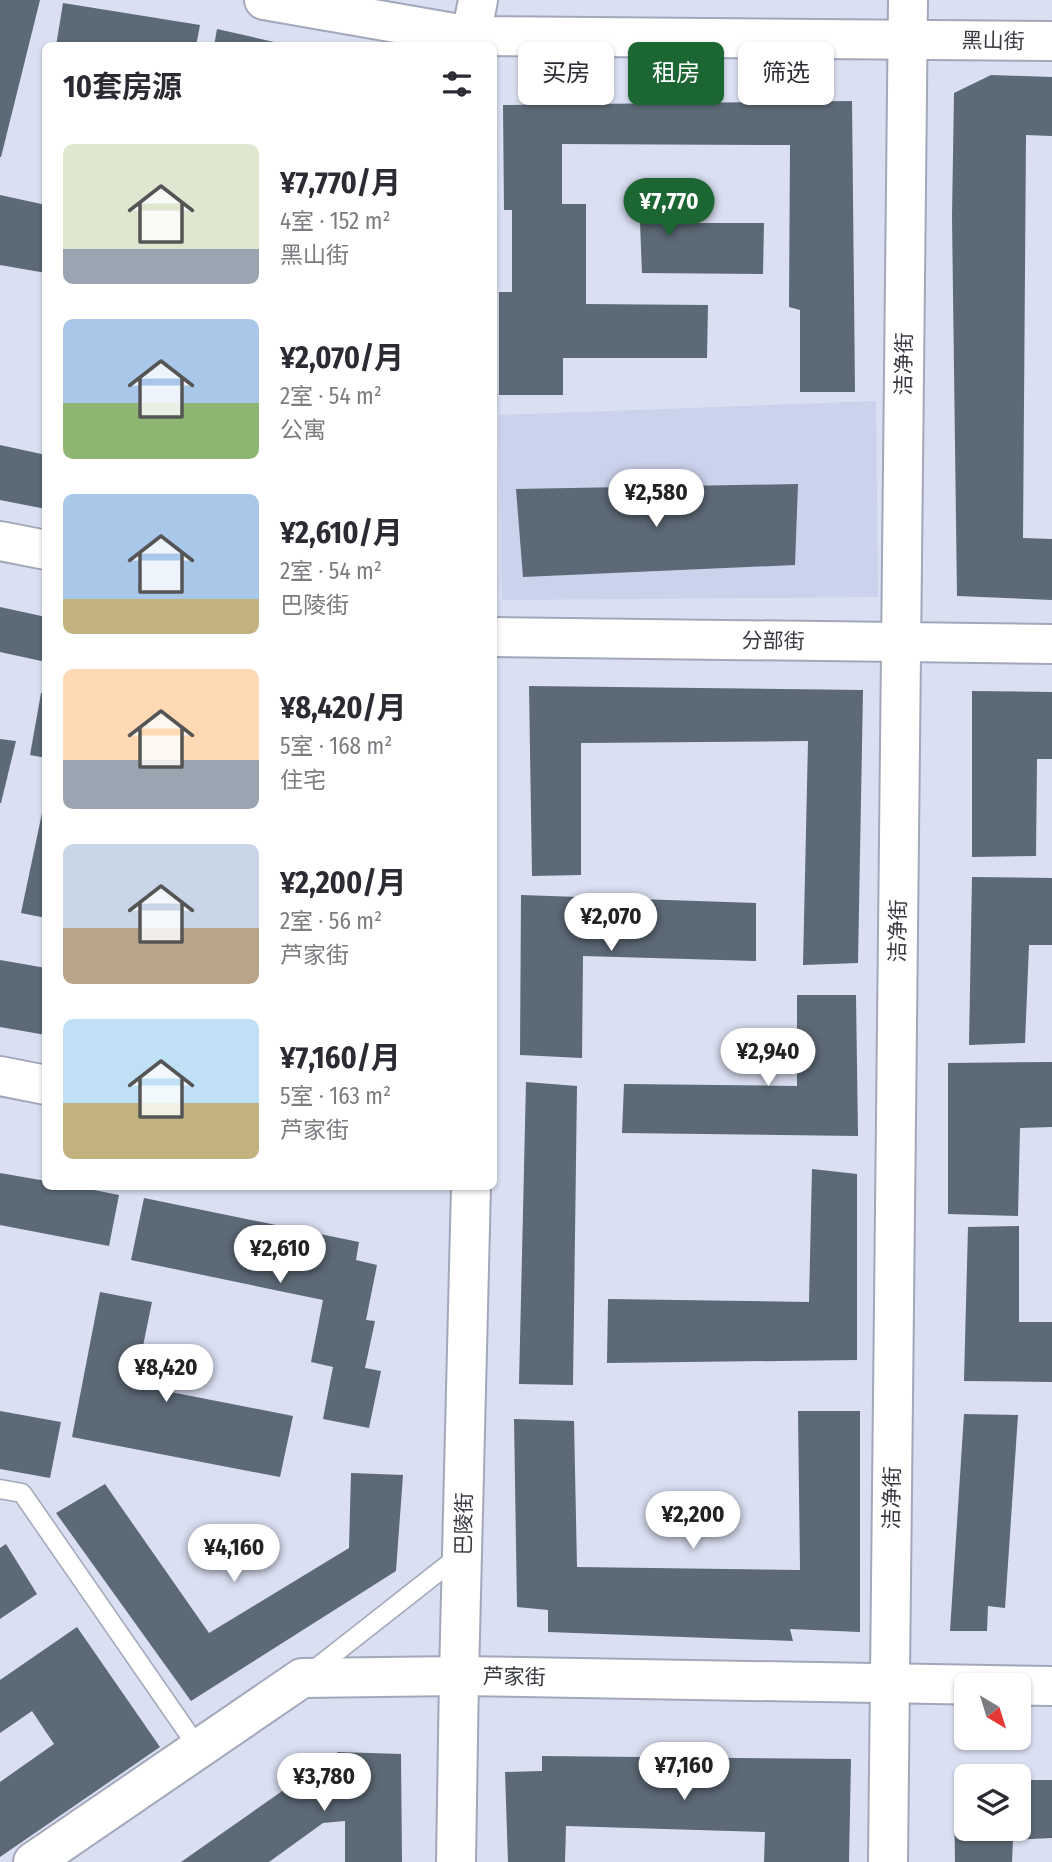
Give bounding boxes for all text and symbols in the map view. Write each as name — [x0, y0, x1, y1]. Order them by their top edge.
street label: 黑山街 — [961, 27, 1025, 55]
chip: 买房 — [518, 42, 614, 105]
chip: 租房 — [628, 42, 724, 105]
chip: 筛选 — [738, 42, 834, 105]
icon: filters — [438, 65, 476, 103]
text: 10套房源 — [63, 69, 182, 105]
text: ¥7,770/月 — [280, 165, 401, 201]
icon: home — [119, 172, 203, 256]
pin: ¥7,770 — [612, 178, 726, 238]
text: ¥7,770 — [640, 187, 698, 215]
text: 4室 · 152 m² — [280, 207, 391, 235]
text: 黑山街 — [280, 241, 349, 269]
street label: 洁净街 — [890, 332, 918, 396]
text: ¥2,070/月 — [280, 340, 404, 376]
icon: home — [119, 347, 203, 431]
text: 2室 · 54 m² — [280, 382, 382, 410]
text: 公寓 — [280, 416, 326, 444]
pin: ¥2,580 — [599, 470, 713, 529]
text: ¥2,580 — [624, 478, 688, 506]
text: ¥2,610/月 — [280, 515, 403, 551]
icon: home — [119, 522, 203, 606]
text: 2室 · 54 m² — [280, 557, 382, 585]
text: 巴陵街 — [280, 591, 349, 619]
street label: 分部街 — [741, 627, 805, 655]
text: ¥8,420/月 — [280, 690, 407, 726]
icon: home — [119, 697, 203, 781]
text: 5室 · 168 m² — [280, 732, 392, 760]
text: 住宅 — [280, 766, 326, 794]
text: ¥2,200/月 — [280, 865, 406, 901]
icon: home — [119, 872, 203, 956]
pin: ¥2,070 — [554, 894, 668, 953]
street label: 洁净街 — [884, 899, 912, 963]
text: ¥2,070 — [580, 902, 642, 930]
text: 2室 · 56 m² — [280, 907, 382, 935]
text: 芦家街 — [280, 941, 349, 969]
pin: ¥2,940 — [711, 1028, 825, 1088]
text: ¥2,940 — [737, 1037, 799, 1065]
text: ¥7,160/月 — [280, 1040, 401, 1076]
icon: home — [119, 1047, 203, 1131]
text: 5室 · 163 m² — [280, 1082, 391, 1110]
text: 芦家街 — [280, 1116, 349, 1144]
pin: ¥2,610 — [223, 1226, 337, 1285]
text: ¥2,610 — [250, 1234, 310, 1262]
pin: ¥8,420 — [109, 1344, 223, 1404]
text: ¥8,420 — [134, 1353, 198, 1381]
street label: 洁净街 — [878, 1466, 906, 1530]
street label: 巴陵街 — [450, 1492, 478, 1556]
pin: ¥2,200 — [636, 1492, 750, 1551]
text: ¥2,200 — [661, 1500, 725, 1528]
pin: ¥4,160 — [177, 1524, 291, 1584]
text: ¥4,160 — [204, 1533, 264, 1561]
street label: 芦家街 — [482, 1663, 546, 1691]
north arrow — [954, 1673, 1031, 1750]
map controls — [954, 1673, 1031, 1841]
pin: ¥7,160 — [627, 1742, 741, 1802]
text: ¥7,160 — [655, 1751, 713, 1779]
pin: ¥3,780 — [267, 1754, 381, 1813]
text: ¥3,780 — [293, 1762, 355, 1790]
button: layers — [954, 1764, 1031, 1841]

